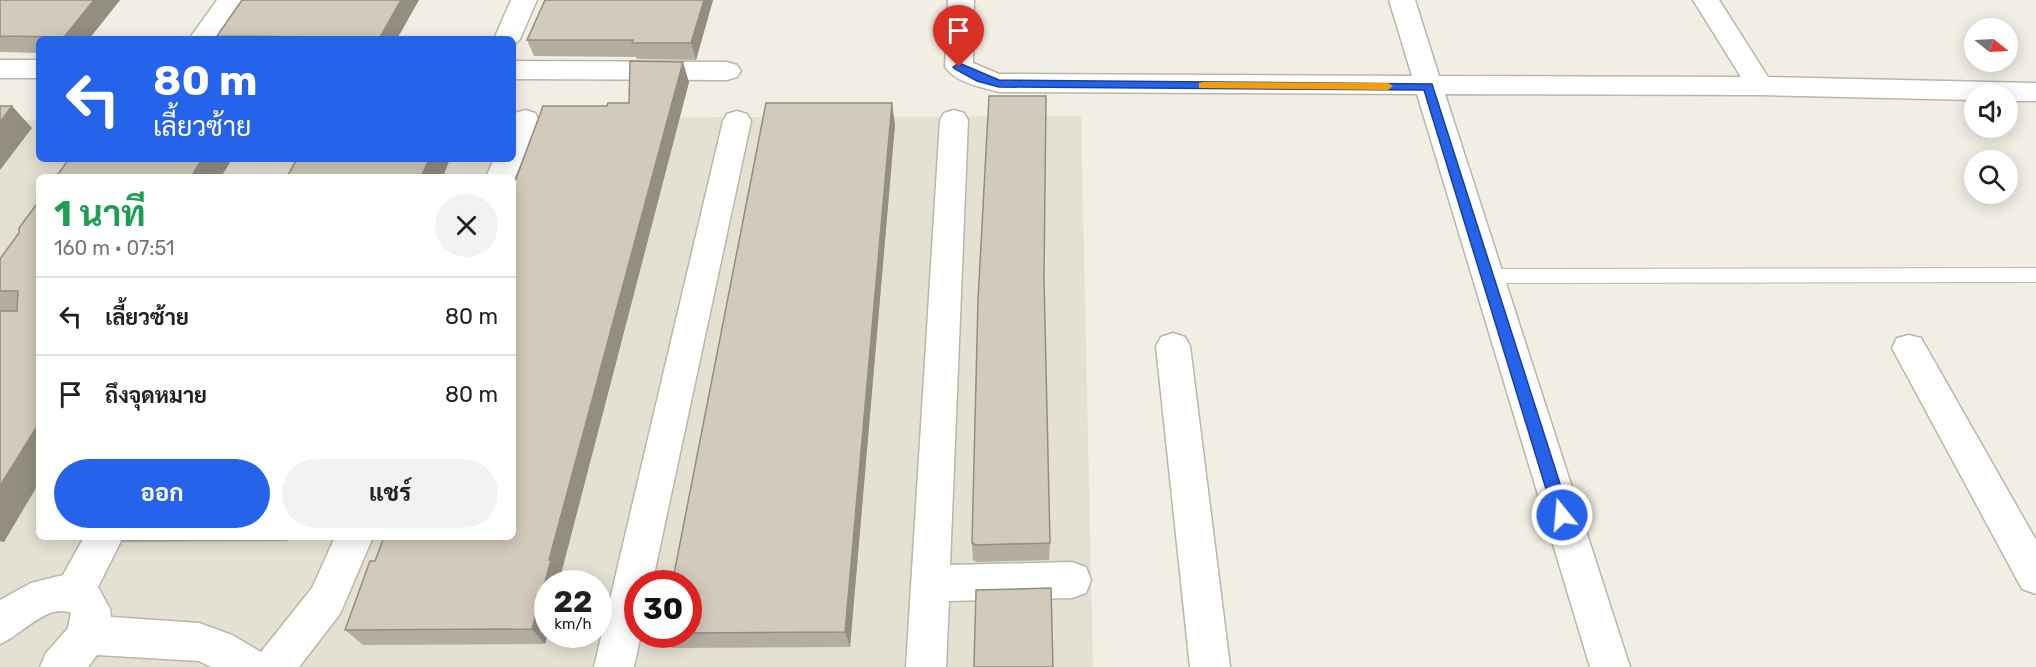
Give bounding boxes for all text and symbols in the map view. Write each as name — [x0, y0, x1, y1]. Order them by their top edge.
pin — [933, 5, 984, 67]
icon: arrive — [942, 14, 975, 47]
north arrow — [1964, 18, 2018, 72]
map controls — [1964, 18, 2018, 204]
text: 80 m — [153, 56, 257, 106]
icon: left — [54, 60, 132, 138]
button: sound — [1964, 84, 2018, 138]
text: เลี้ยวซ้าย — [153, 111, 251, 143]
button: search — [1964, 150, 2018, 204]
text: 1 นาที — [54, 192, 146, 235]
button: close — [435, 194, 498, 257]
text: 160 m · 07:51 — [54, 236, 175, 260]
icon: left — [54, 300, 87, 333]
text: 80 m — [445, 303, 498, 330]
text: เลี้ยวซ้าย — [105, 304, 189, 331]
icon: arrive — [54, 378, 87, 411]
text: 80 m — [445, 381, 498, 408]
text: ถึงจุดหมาย — [105, 382, 207, 409]
button: ออก — [54, 459, 270, 528]
button: แชร์ — [282, 459, 498, 528]
position arrow — [1530, 483, 1594, 547]
speed limit sign: 30 — [624, 570, 702, 648]
text: 22 — [554, 584, 593, 620]
text: km/h — [554, 615, 592, 633]

